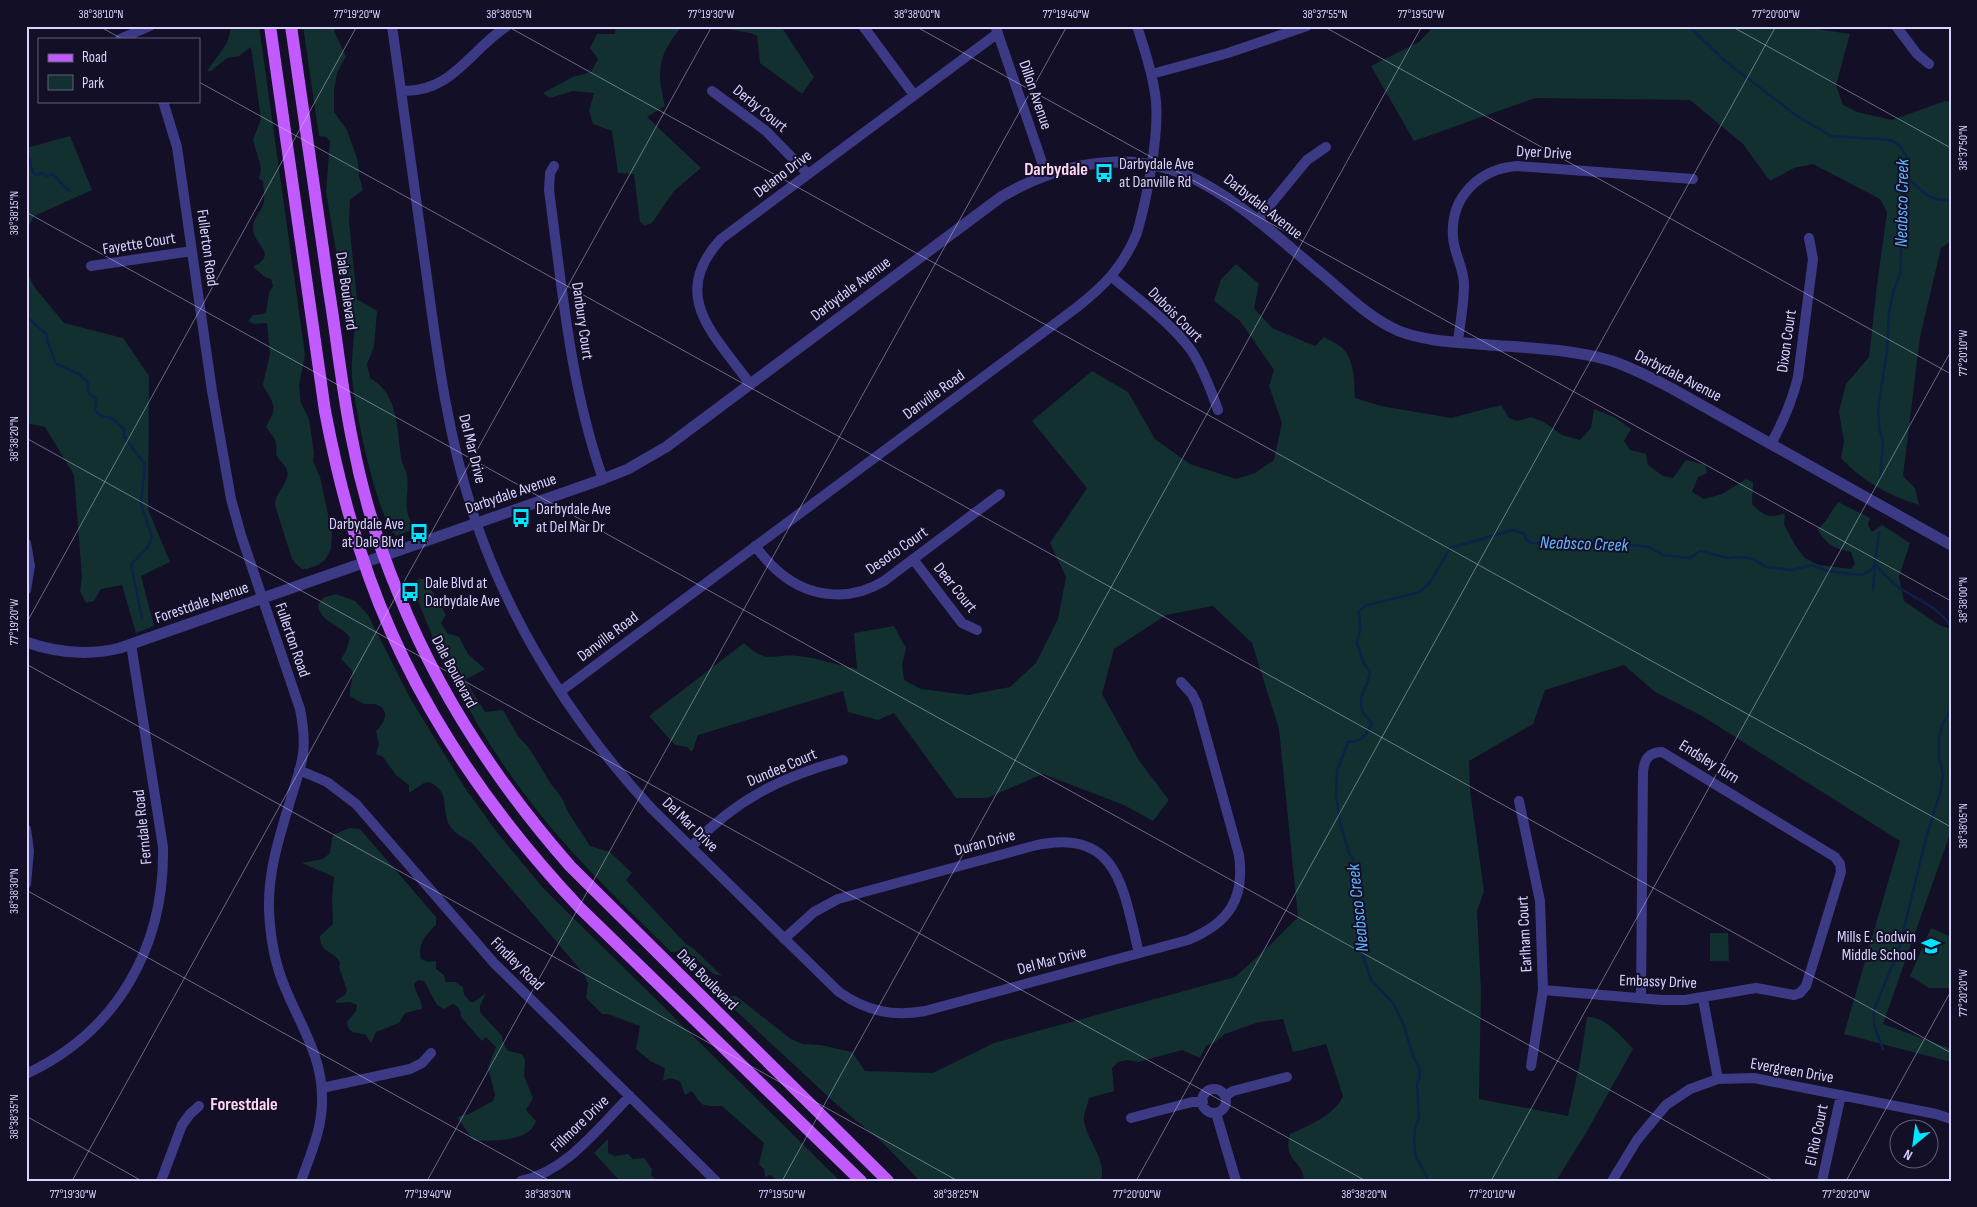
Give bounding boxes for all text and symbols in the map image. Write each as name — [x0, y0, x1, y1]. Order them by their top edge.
text: 38°38'10"N — [79, 7, 123, 22]
text: 77°19'20"W — [334, 7, 381, 22]
text: 38°38'05"N — [486, 7, 532, 22]
text: 77°19'30"W — [688, 7, 735, 22]
text: 38°38'00"N — [894, 7, 940, 22]
text: 77°19'40"W — [1043, 7, 1090, 22]
text: 38°37'55"N — [1303, 7, 1347, 22]
text: 77°19'50"W — [1398, 7, 1444, 22]
text: 77°20'00"W — [1752, 7, 1800, 22]
legend — [38, 38, 200, 102]
text: Road — [82, 48, 107, 67]
street label: Dillon Avenue — [1014, 58, 1056, 132]
text: Park — [82, 74, 104, 93]
street label: Derby Court — [729, 81, 791, 137]
text: 38°37'50"N — [1956, 125, 1971, 171]
street label: Dyer Drive — [1516, 142, 1572, 164]
street label: Delano Drive — [750, 146, 816, 202]
place label: Darbydale Ave at Danville Rd — [1119, 155, 1194, 192]
water label: Neabsco Creek — [1891, 157, 1913, 247]
district label: Darbydale — [1024, 159, 1088, 180]
bus stop icon: Darbydale Ave at Danville Rd — [1093, 162, 1115, 184]
street label: Darbydale Avenue — [1220, 170, 1306, 244]
text: 38°38'15"N — [7, 191, 22, 235]
street label: Fullerton Road — [192, 208, 222, 288]
street label: Fayette Court — [101, 229, 177, 259]
street label: Dale Boulevard — [331, 251, 361, 331]
street label: Darbydale Avenue — [807, 253, 895, 325]
street label: Danbury Court — [567, 281, 597, 361]
street label: Dubois Court — [1144, 284, 1206, 346]
street label: Dixon Court — [1773, 308, 1801, 374]
text: 77°20'10"W — [1956, 329, 1971, 376]
street label: Darbydale Avenue — [1631, 346, 1725, 406]
street label: Danville Road — [900, 366, 968, 424]
street label: Del Mar Drive — [454, 412, 490, 486]
text: 38°38'20"N — [7, 416, 22, 462]
street label: Darbydale Avenue — [463, 470, 559, 518]
place label: Darbydale Ave at Del Mar Dr — [536, 500, 611, 537]
bus stop icon: Darbydale Ave at Del Mar Dr — [510, 507, 532, 529]
place label: Darbydale Ave at Dale Blvd — [329, 515, 404, 552]
bus stop icon: Darbydale Ave at Dale Blvd — [408, 522, 430, 544]
street label: Desoto Court — [862, 523, 932, 579]
water label: Neabsco Creek — [1540, 532, 1630, 556]
street label: Deer Court — [929, 559, 981, 617]
place label: Dale Blvd at Darbydale Ave — [425, 574, 500, 611]
text: 38°38'00"N — [1956, 577, 1971, 623]
street label: Forestdale Avenue — [153, 578, 251, 628]
bus stop icon: Dale Blvd at Darbydale Ave — [399, 581, 421, 603]
text: 77°19'20"W — [7, 598, 22, 645]
street label: Fullerton Road — [270, 600, 314, 680]
street label: Danville Road — [574, 608, 642, 666]
street label: Dale Boulevard — [427, 633, 481, 711]
street label: Endsley Turn — [1675, 736, 1743, 788]
street label: Dundee Court — [744, 745, 820, 791]
street label: Ferndale Road — [130, 789, 156, 865]
street label: Del Mar Drive — [658, 794, 722, 856]
text: 38°38'05"N — [1956, 803, 1971, 849]
street label: Duran Drive — [952, 826, 1018, 860]
water label: Neabsco Creek — [1343, 862, 1373, 953]
text: 38°38'30"N — [7, 868, 22, 914]
street label: Earlham Court — [1514, 895, 1536, 973]
place label: Mills E. Godwin Middle School — [1837, 928, 1916, 965]
street label: Findley Road — [486, 933, 548, 995]
school or university icon: Mills E. Godwin Middle School — [1920, 935, 1942, 957]
street label: Del Mar Drive — [1015, 943, 1089, 979]
street label: Dale Boulevard — [672, 945, 742, 1015]
text: 77°20'20"W — [1956, 969, 1971, 1017]
street label: Embassy Drive — [1619, 971, 1697, 993]
street label: Evergreen Drive — [1749, 1054, 1835, 1088]
street label: Fillmore Drive — [547, 1092, 613, 1156]
text: 38°38'35"N — [7, 1094, 22, 1140]
district label: Forestdale — [210, 1094, 278, 1115]
street label: El Rio Court — [1801, 1102, 1833, 1167]
north arrow — [1890, 1120, 1940, 1170]
text: N — [1901, 1146, 1915, 1164]
text: 77°19'30"W — [50, 1187, 97, 1202]
text: 77°19'40"W — [405, 1187, 452, 1202]
text: 38°38'30"N — [525, 1187, 571, 1202]
text: 77°19'50"W — [759, 1187, 805, 1202]
text: 38°38'25"N — [933, 1187, 979, 1202]
text: 77°20'00"W — [1113, 1187, 1161, 1202]
text: 38°38'20"N — [1341, 1187, 1387, 1202]
text: 77°20'10"W — [1469, 1187, 1516, 1202]
text: 77°20'20"W — [1822, 1187, 1870, 1202]

